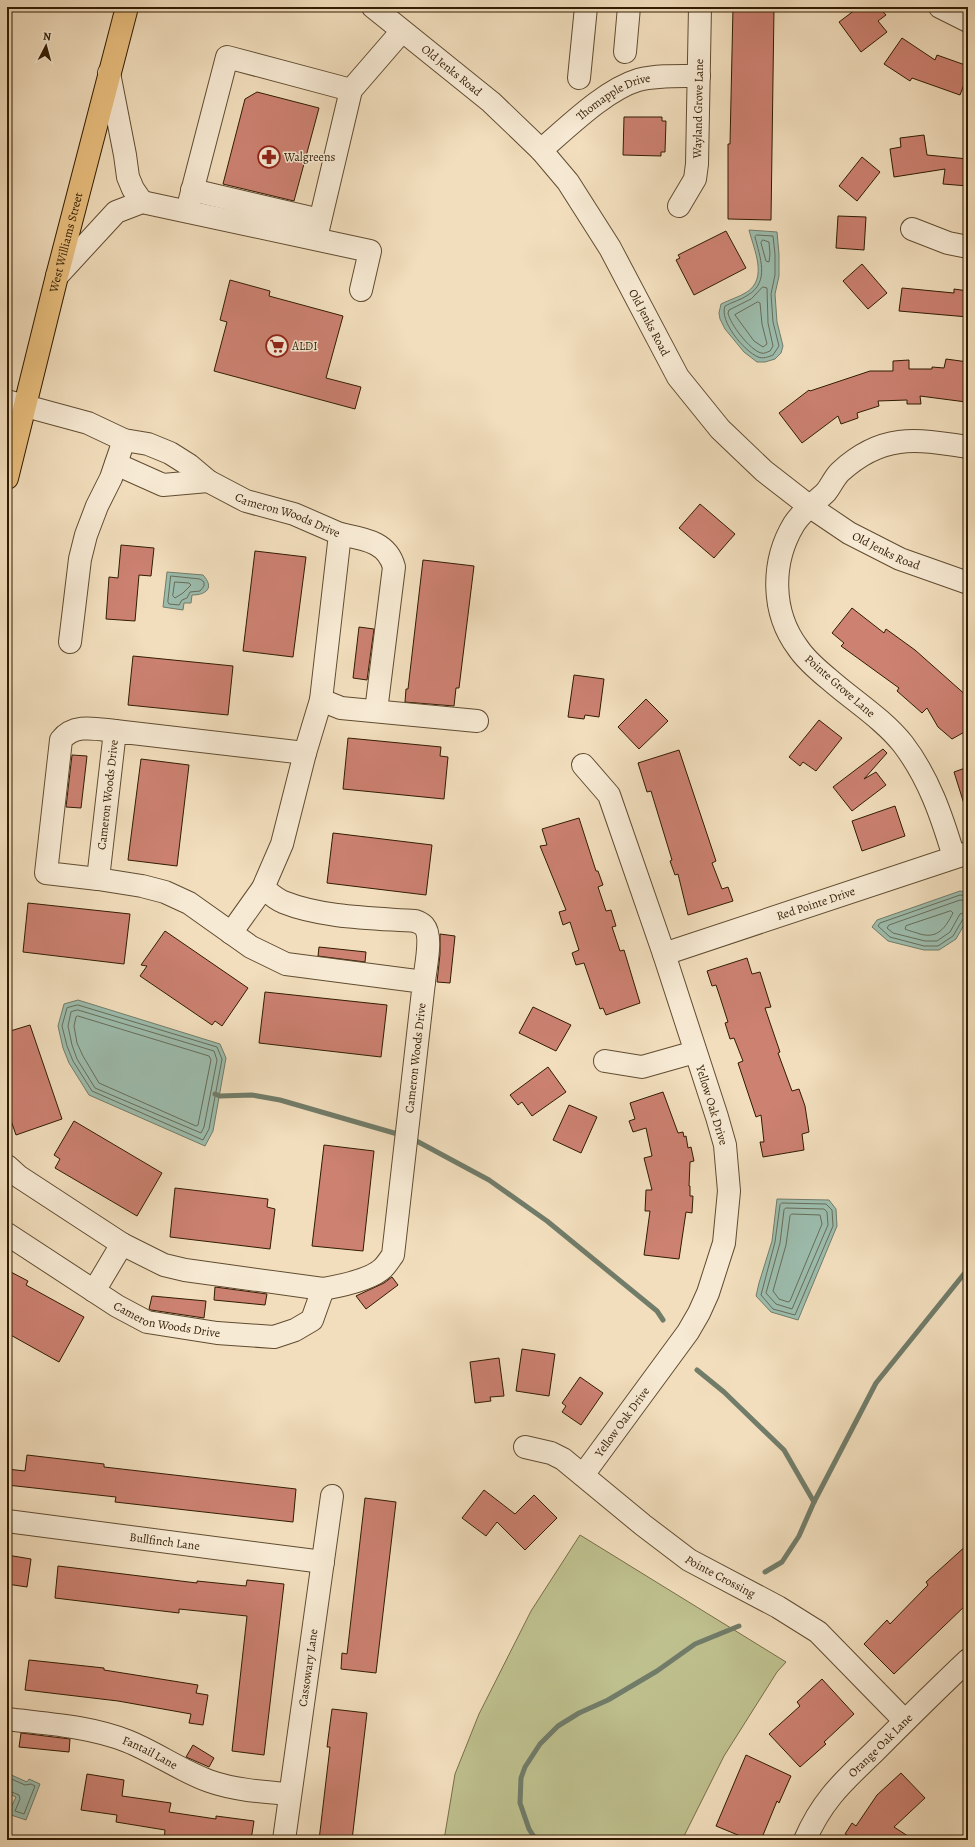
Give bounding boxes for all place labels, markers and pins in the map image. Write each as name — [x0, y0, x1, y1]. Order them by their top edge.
pharmacy icon: Walgreens — [256, 144, 282, 170]
place label: Walgreens — [283, 149, 336, 165]
supermarket icon: ALDI — [264, 333, 290, 359]
place label: ALDI — [291, 338, 318, 354]

